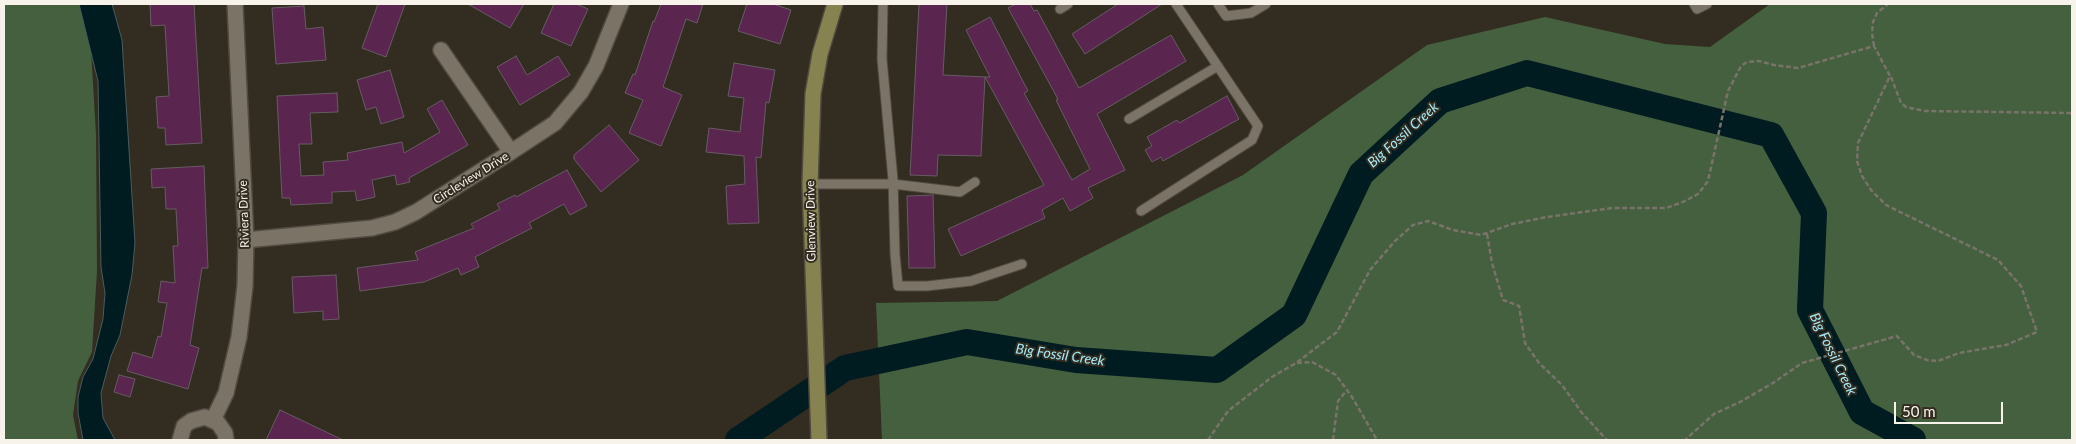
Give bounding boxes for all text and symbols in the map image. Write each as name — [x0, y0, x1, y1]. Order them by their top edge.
water label: Big Fossil Creek — [1364, 99, 1442, 171]
street label: Circleview Drive — [431, 149, 511, 207]
street label: Riviera Drive — [236, 180, 252, 248]
street label: Glenview Drive — [803, 180, 819, 262]
water label: Big Fossil Creek — [1806, 310, 1860, 398]
water label: Big Fossil Creek — [1014, 340, 1106, 370]
scale bar — [1896, 392, 2005, 424]
text: 50 m — [1902, 402, 1936, 420]

